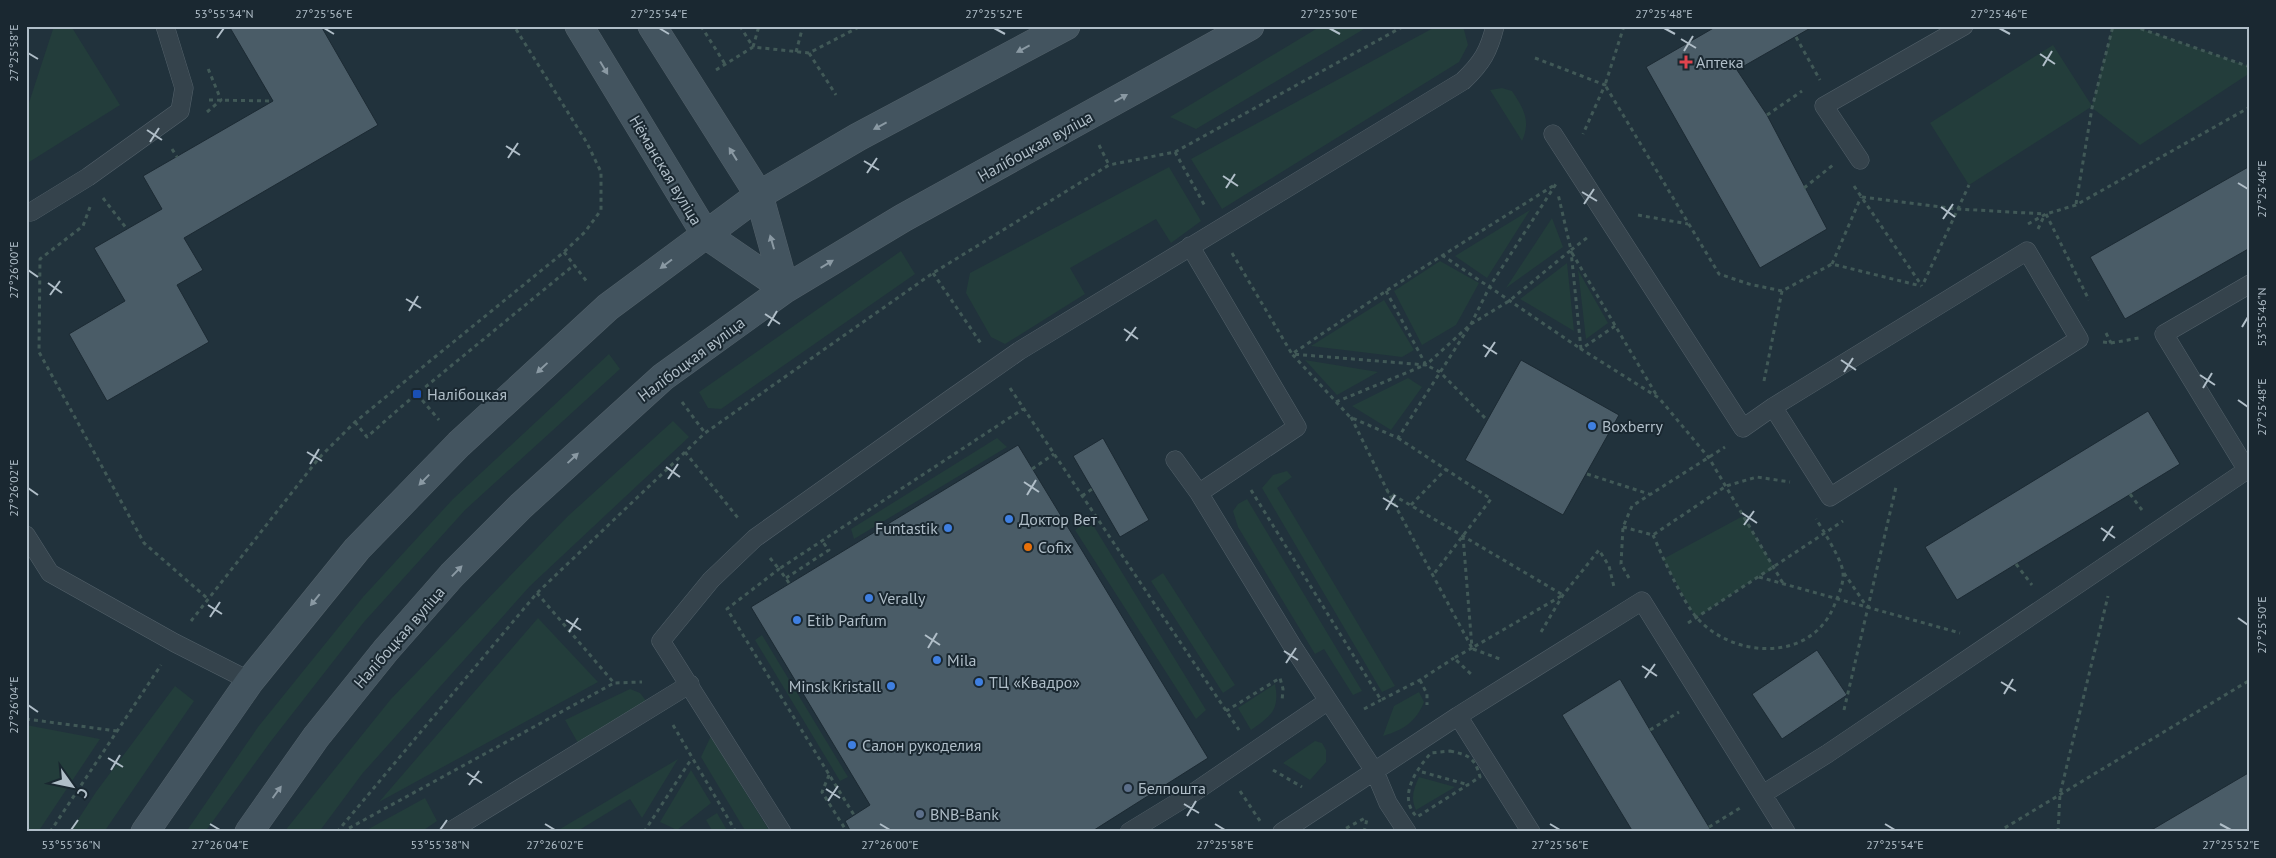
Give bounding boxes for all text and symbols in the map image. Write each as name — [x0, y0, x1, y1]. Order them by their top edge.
text: 53°55'34"N — [194, 6, 254, 21]
text: 27°25'56"E — [295, 6, 353, 21]
text: 27°25'54"E — [630, 6, 688, 21]
text: 27°25'52"E — [965, 6, 1023, 21]
text: 27°25'50"E — [1300, 6, 1358, 21]
text: 27°25'48"E — [1635, 6, 1693, 21]
text: 27°25'46"E — [1970, 6, 2028, 21]
text: 27°25'58"E — [6, 24, 21, 82]
one-way arrow — [1016, 45, 1031, 53]
place label: Аптека — [1696, 52, 1744, 72]
marker: Аптека — [1680, 56, 1692, 68]
one-way arrow — [600, 61, 609, 74]
one-way arrow — [1114, 94, 1129, 102]
street label: Налібоцкая вуліца — [974, 106, 1096, 186]
street label: Нёманская вуліца — [625, 111, 707, 229]
one-way arrow — [873, 122, 887, 130]
one-way arrow — [728, 147, 737, 161]
text: 27°25'46"E — [2254, 160, 2269, 218]
one-way arrow — [768, 234, 776, 249]
text: 27°26'00"E — [6, 241, 21, 299]
one-way arrow — [660, 258, 673, 269]
one-way arrow — [820, 259, 833, 268]
text: 53°55'46"N — [2254, 287, 2269, 347]
street label: Налібоцкая вуліца — [634, 312, 748, 406]
one-way arrow — [536, 362, 548, 374]
text: 27°25'48"E — [2254, 378, 2269, 436]
place label: Налібоцкая — [427, 384, 507, 404]
marker: Налібоцкая — [411, 388, 423, 400]
place label: Boxberry — [1602, 416, 1663, 436]
marker: Boxberry — [1586, 420, 1598, 432]
one-way arrow — [566, 452, 578, 464]
text: 27°26'02"E — [6, 459, 21, 517]
one-way arrow — [418, 473, 430, 485]
place label: Доктор Вет — [1019, 509, 1098, 529]
marker: Доктор Вет — [1003, 513, 1015, 525]
place label: Funtastik — [875, 518, 938, 538]
marker: Funtastik — [942, 522, 954, 534]
place label: Cofix — [1038, 537, 1072, 557]
marker: Cofix — [1022, 541, 1034, 553]
one-way arrow — [450, 565, 462, 577]
street label: Налібоцкая вуліца — [349, 582, 449, 692]
place label: Verally — [878, 588, 926, 608]
marker: Verally — [863, 592, 875, 604]
one-way arrow — [310, 593, 321, 606]
text: 27°25'50"E — [2254, 596, 2269, 654]
place label: Etib Parfum — [807, 610, 887, 630]
marker: Etib Parfum — [791, 614, 803, 626]
place label: Mila — [947, 650, 977, 670]
marker: Mila — [931, 654, 943, 666]
place label: ТЦ «Квадро» — [989, 672, 1080, 692]
text: 27°26'04"E — [6, 676, 21, 734]
place label: Minsk Kristall — [789, 676, 881, 696]
marker: ТЦ «Квадро» — [973, 676, 985, 688]
marker: Minsk Kristall — [885, 680, 897, 692]
place label: Салон рукоделия — [862, 735, 981, 755]
marker: Салон рукоделия — [846, 739, 858, 751]
north arrow — [48, 760, 98, 810]
place label: Белпошта — [1138, 778, 1206, 798]
marker: Белпошта — [1122, 782, 1134, 794]
text: С — [73, 785, 93, 801]
one-way arrow — [272, 785, 282, 799]
place label: BNB-Bank — [930, 804, 999, 824]
marker: BNB-Bank — [914, 808, 926, 820]
text: 53°55'36"N — [41, 837, 101, 852]
text: 27°26'04"E — [191, 837, 249, 852]
text: 53°55'38"N — [410, 837, 470, 852]
text: 27°26'02"E — [526, 837, 584, 852]
text: 27°26'00"E — [861, 837, 919, 852]
text: 27°25'58"E — [1196, 837, 1254, 852]
text: 27°25'56"E — [1531, 837, 1589, 852]
text: 27°25'54"E — [1866, 837, 1924, 852]
text: 27°25'52"E — [2202, 837, 2260, 852]

